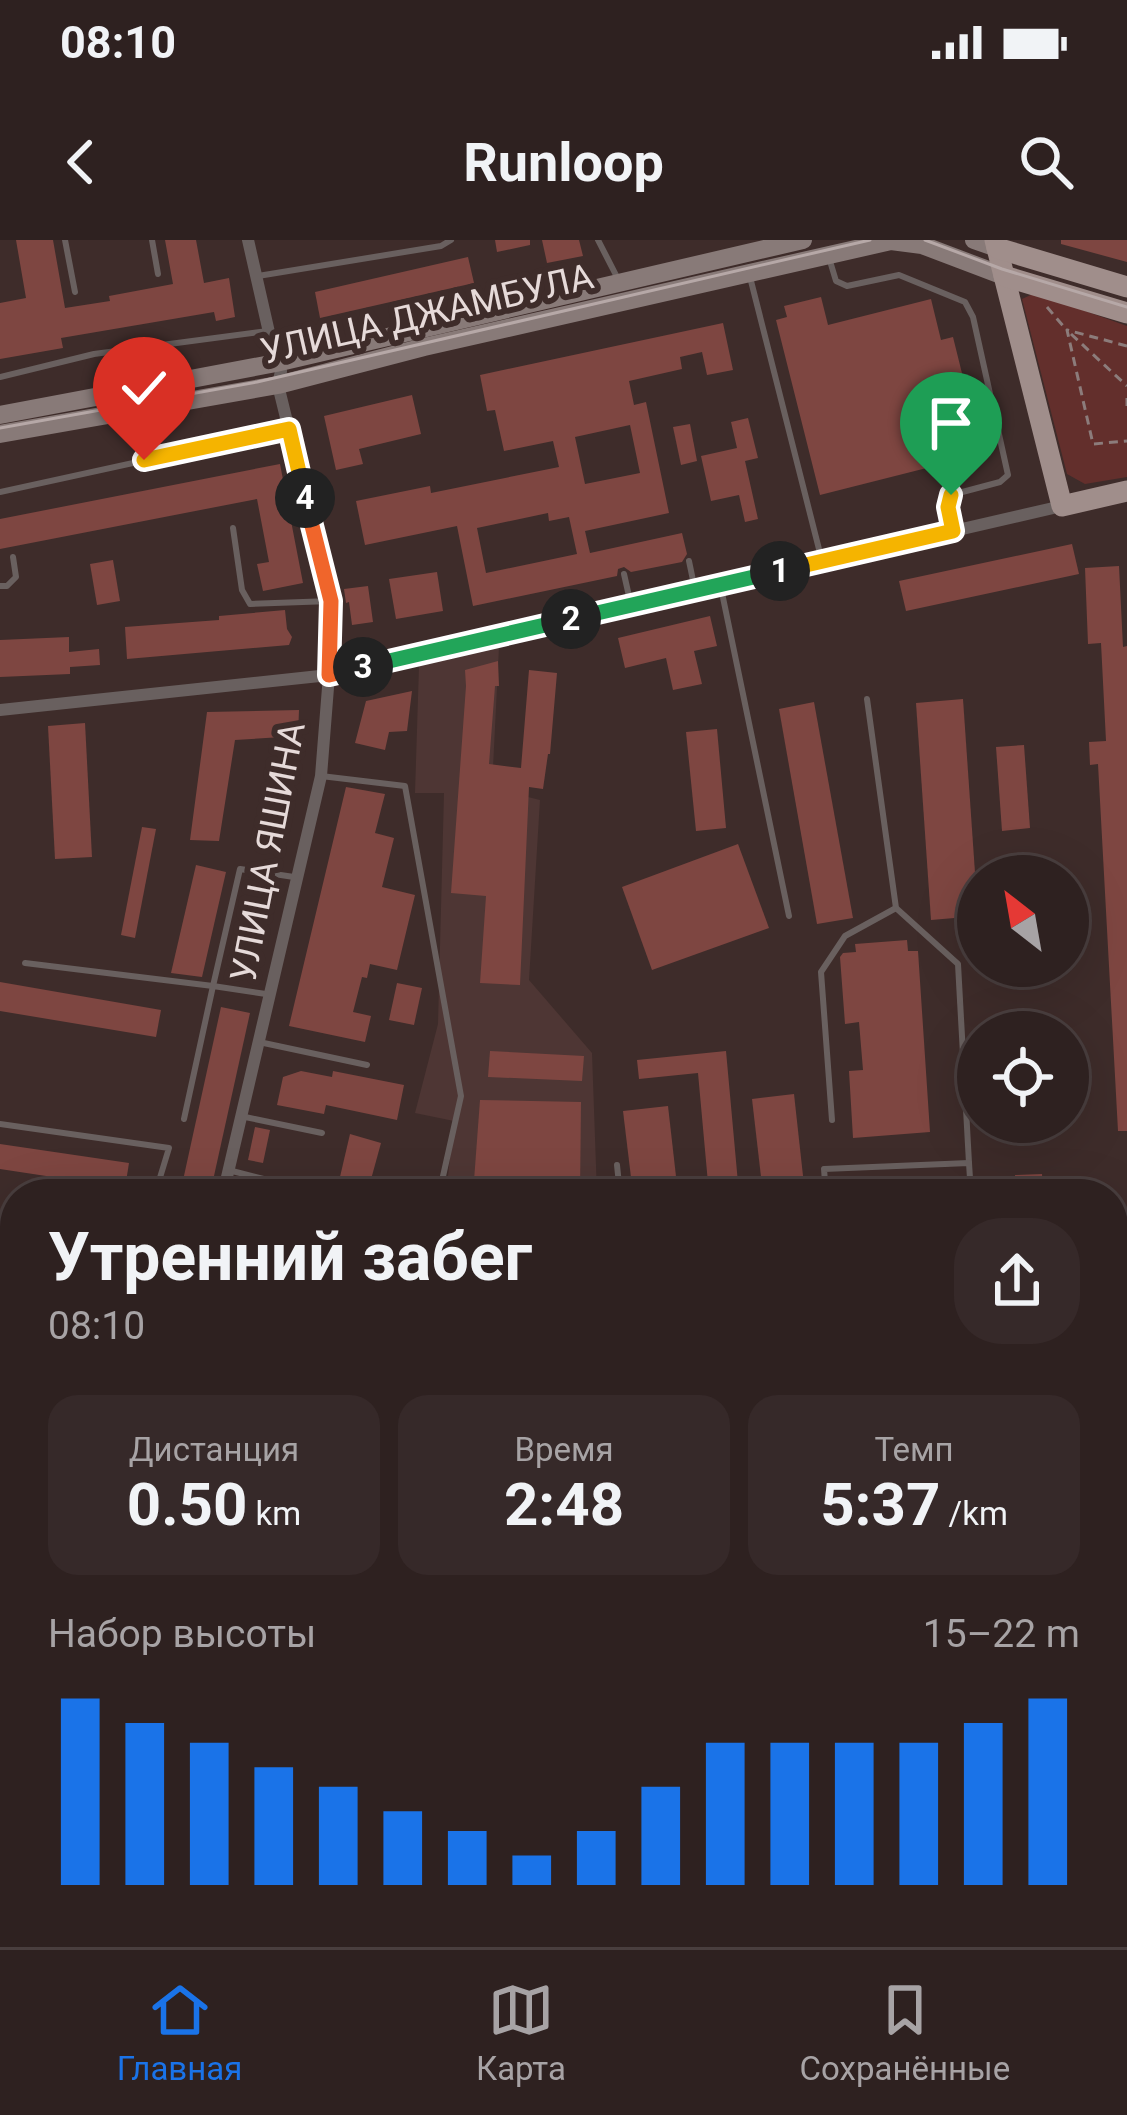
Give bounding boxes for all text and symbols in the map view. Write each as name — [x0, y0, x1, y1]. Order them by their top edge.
text: 08:10 — [60, 16, 176, 69]
icon: back — [48, 129, 114, 195]
icon: search — [1013, 129, 1079, 195]
text: Runloop — [463, 131, 664, 194]
street label: УЛИЦА ДЖАМБУЛА — [257, 255, 598, 373]
pin — [93, 337, 195, 460]
icon: check — [111, 355, 177, 421]
pin — [900, 372, 1002, 495]
icon: arrive — [918, 390, 984, 456]
pin: 4 — [275, 468, 335, 528]
text: 4 — [296, 478, 314, 517]
pin: 1 — [750, 541, 810, 601]
text: 1 — [771, 551, 789, 590]
pin: 2 — [541, 589, 601, 649]
text: 2 — [562, 599, 580, 638]
pin: 3 — [333, 637, 393, 697]
text: 3 — [354, 647, 372, 686]
street label: УЛИЦА ЯШИНА — [222, 718, 314, 986]
north arrow — [957, 855, 1089, 987]
map controls — [957, 855, 1089, 1143]
button: locate — [957, 1011, 1089, 1143]
button: share — [954, 1218, 1080, 1344]
text: Утренний забег — [48, 1219, 532, 1296]
text: 08:10 — [48, 1303, 145, 1349]
text: Дистанция — [129, 1430, 299, 1469]
text: Время — [514, 1430, 614, 1469]
text: Темп — [874, 1430, 954, 1469]
text: 0.50 — [127, 1469, 247, 1540]
text: 2:48 — [504, 1469, 624, 1540]
text: 5:37 — [820, 1469, 940, 1540]
text: km — [247, 1494, 301, 1533]
text: /km — [940, 1494, 1008, 1533]
text: Набор высоты — [48, 1611, 316, 1657]
text: 15–22 m — [923, 1611, 1080, 1657]
tab: Главная — [117, 1977, 242, 2088]
tab: Карта — [476, 1977, 566, 2088]
tab: Сохранённые — [800, 1977, 1010, 2088]

